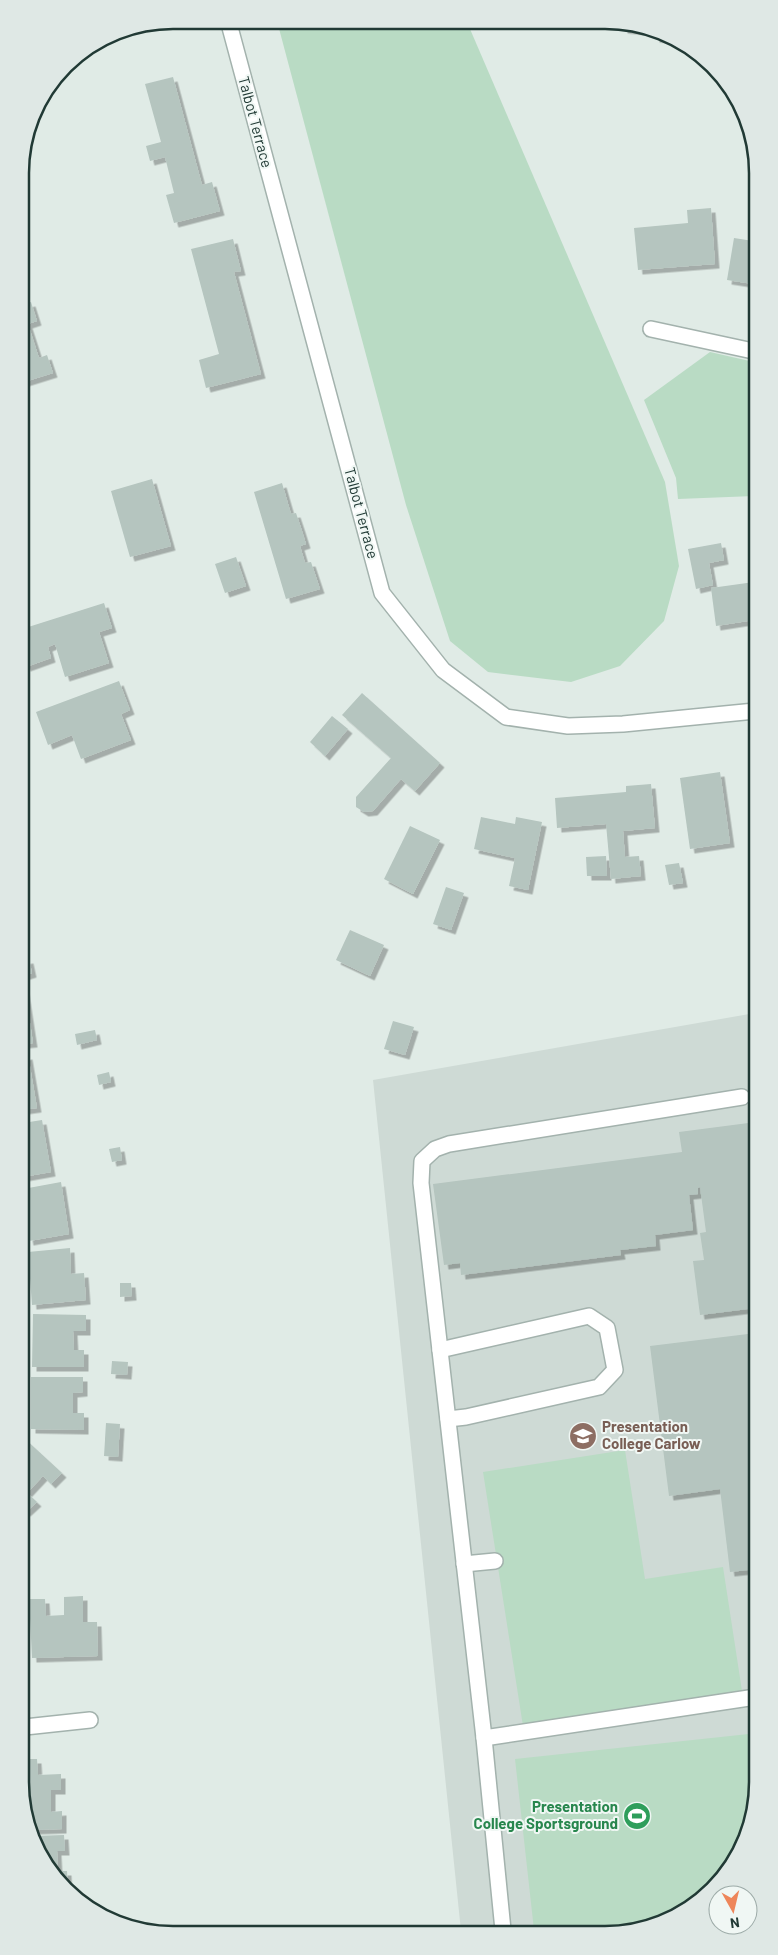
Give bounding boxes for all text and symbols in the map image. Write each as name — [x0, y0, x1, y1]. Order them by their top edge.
street label: Talbot Terrace — [235, 74, 277, 169]
street label: Talbot Terrace — [341, 465, 383, 560]
place label: Presentation College Carlow — [602, 1417, 701, 1452]
school or university icon: Presentation College Carlow — [568, 1421, 598, 1451]
place label: Presentation College Sportsground — [474, 1797, 618, 1832]
sports icon: Presentation College Sportsground — [622, 1801, 652, 1831]
north arrow — [708, 1885, 758, 1935]
text: N — [729, 1914, 741, 1932]

